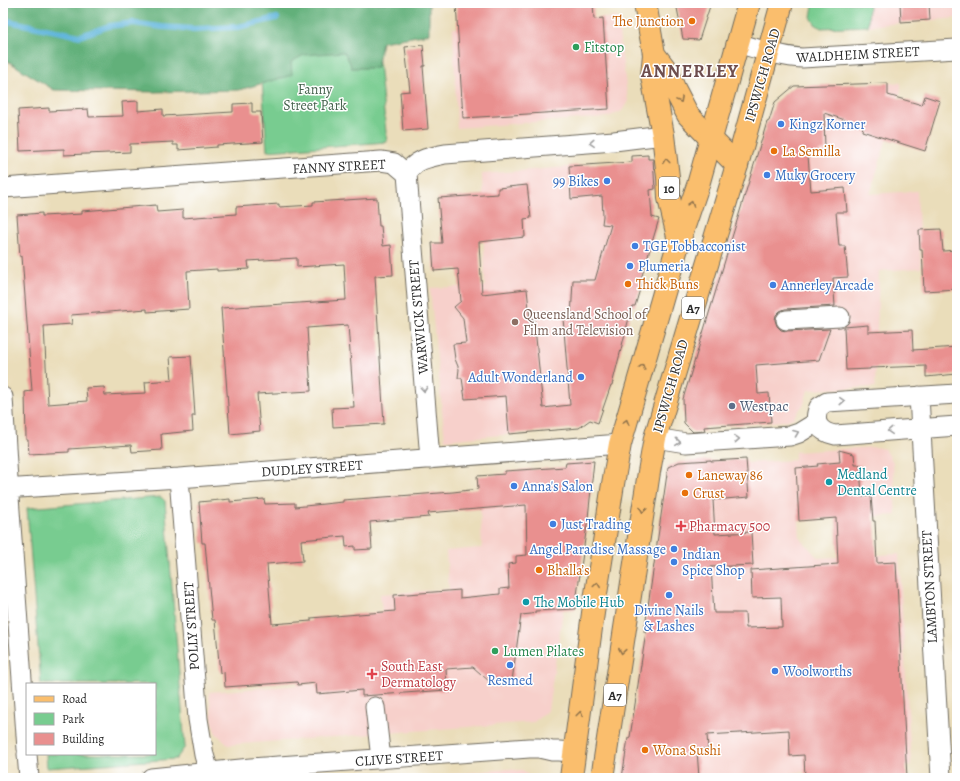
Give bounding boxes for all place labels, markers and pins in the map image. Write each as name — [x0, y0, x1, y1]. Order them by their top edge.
place label: The Junction — [613, 12, 684, 31]
marker: The Junction — [687, 16, 697, 26]
place label: Fitstop — [584, 38, 624, 57]
marker: Fitstop — [571, 42, 581, 52]
place label: Kingz Korner — [789, 115, 866, 134]
marker: Kingz Korner — [776, 119, 786, 129]
place label: La Semilla — [782, 142, 841, 161]
marker: La Semilla — [769, 146, 779, 156]
place label: Muky Grocery — [775, 166, 856, 185]
marker: Muky Grocery — [762, 170, 772, 180]
place label: 99 Bikes — [553, 172, 599, 191]
marker: 99 Bikes — [602, 176, 612, 186]
place label: TGE Tobbacconist — [643, 237, 746, 256]
marker: TGE Tobbacconist — [630, 241, 640, 251]
place label: Plumeria — [638, 257, 691, 276]
marker: Plumeria — [625, 261, 635, 271]
place label: Thick Buns — [636, 275, 699, 294]
place label: Annerley Arcade — [780, 276, 874, 295]
marker: Thick Buns — [623, 279, 633, 289]
marker: Annerley Arcade — [768, 280, 778, 290]
place label: Queensland School of Film and Television — [523, 305, 649, 340]
marker: Queensland School of Film and Television — [510, 317, 520, 327]
place label: Adult Wonderland — [467, 368, 573, 387]
marker: Adult Wonderland — [576, 372, 586, 382]
place label: Westpac — [739, 397, 788, 416]
marker: Westpac — [727, 401, 737, 411]
place label: Medland Dental Centre — [837, 465, 917, 500]
place label: Laneway 86 — [697, 466, 763, 485]
marker: Laneway 86 — [684, 470, 694, 480]
place label: Anna's Salon — [521, 477, 594, 496]
marker: Medland Dental Centre — [824, 477, 834, 487]
marker: Anna's Salon — [509, 481, 519, 491]
place label: Crust — [693, 484, 725, 503]
marker: Crust — [680, 488, 690, 498]
place label: Just Trading — [561, 515, 631, 534]
place label: Pharmacy 500 — [689, 517, 770, 536]
marker: Just Trading — [548, 519, 558, 529]
marker: Pharmacy 500 — [676, 521, 686, 531]
place label: Angel Paradise Massage — [529, 540, 666, 559]
marker: Angel Paradise Massage — [669, 544, 679, 554]
place label: Indian Spice Shop — [682, 545, 745, 580]
marker: Indian Spice Shop — [669, 557, 679, 567]
place label: Bhalla’s — [547, 561, 590, 580]
marker: Bhalla’s — [534, 565, 544, 575]
marker: Divine Nails & Lashes — [664, 590, 674, 600]
place label: The Mobile Hub — [534, 593, 624, 612]
marker: The Mobile Hub — [521, 597, 531, 607]
place label: Divine Nails & Lashes — [634, 601, 704, 636]
place label: Lumen Pilates — [503, 642, 584, 661]
marker: Lumen Pilates — [490, 646, 500, 656]
place label: South East Dermatology — [381, 657, 457, 692]
marker: Resmed — [505, 660, 515, 670]
place label: Woolworths — [782, 662, 852, 681]
marker: Woolworths — [770, 666, 780, 676]
marker: South East Dermatology — [366, 668, 378, 680]
place label: Resmed — [487, 671, 533, 690]
place label: Wona Sushi — [652, 741, 721, 760]
marker: Wona Sushi — [640, 745, 650, 755]

